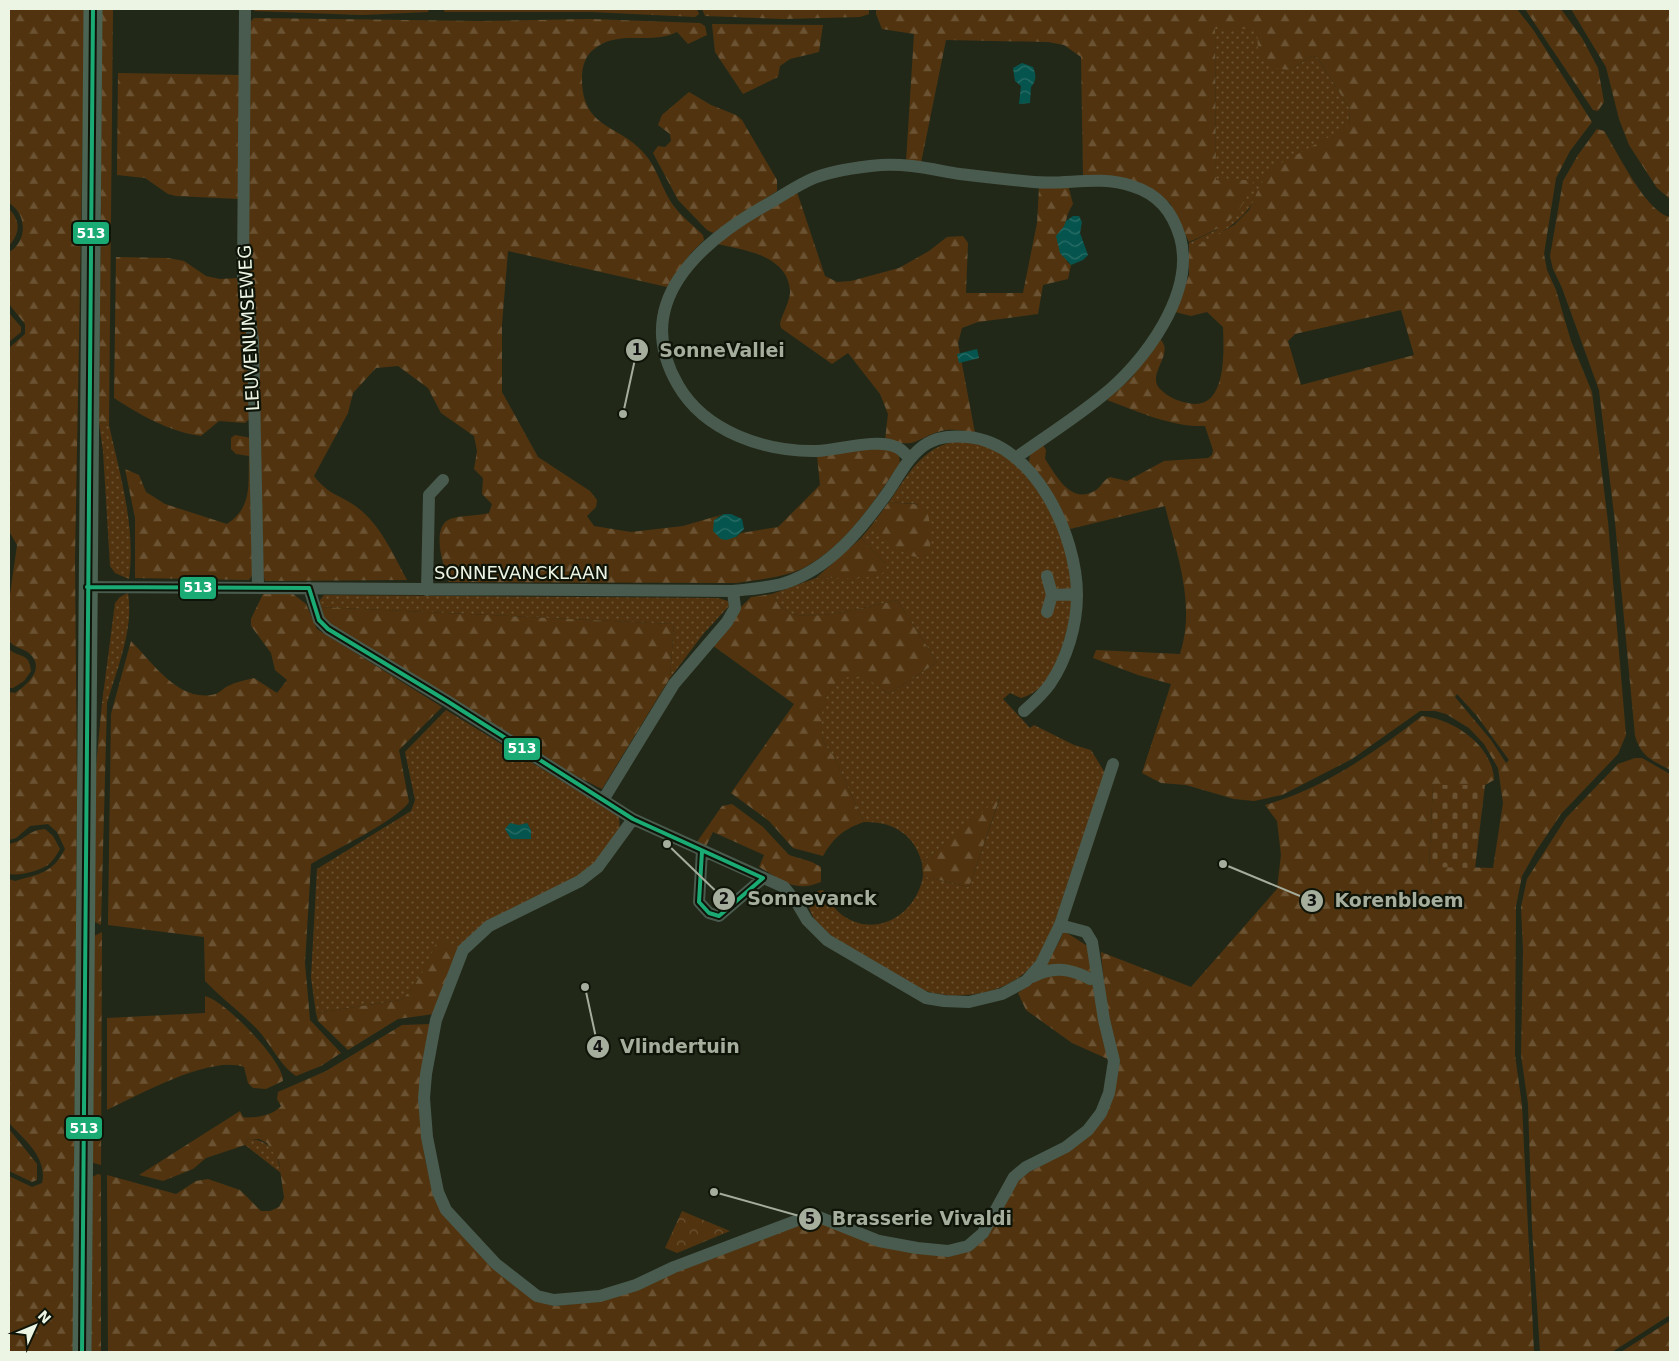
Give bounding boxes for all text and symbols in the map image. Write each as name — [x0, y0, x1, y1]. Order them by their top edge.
line badge: 513 — [72, 221, 110, 245]
text: 513 — [76, 225, 106, 241]
street label: LEUVENUMSEWEG — [234, 244, 263, 412]
callout: SonneVallei — [624, 333, 795, 367]
text: SonneVallei — [659, 339, 785, 361]
text: 1 — [632, 341, 642, 359]
street label: SONNEVANCKLAAN — [434, 562, 608, 583]
line badge: 513 — [179, 576, 217, 600]
text: 513 — [183, 579, 213, 595]
line badge: 513 — [503, 737, 541, 761]
text: 513 — [507, 740, 537, 756]
callout: Sonnevanck — [712, 882, 886, 916]
callout: Korenbloem — [1299, 884, 1473, 918]
text: Sonnevanck — [747, 887, 877, 909]
text: Korenbloem — [1334, 889, 1464, 911]
text: 2 — [719, 890, 729, 908]
text: 3 — [1307, 892, 1317, 910]
callout: Vlindertuin — [585, 1030, 750, 1064]
text: Vlindertuin — [620, 1035, 740, 1057]
text: 4 — [593, 1038, 603, 1056]
line badge: 513 — [65, 1116, 103, 1140]
text: 513 — [69, 1120, 99, 1136]
callout: Brasserie Vivaldi — [797, 1202, 1022, 1236]
text: Brasserie Vivaldi — [832, 1207, 1012, 1229]
text: 5 — [805, 1210, 815, 1228]
north arrow — [10, 1301, 60, 1351]
text: N — [35, 1307, 54, 1327]

